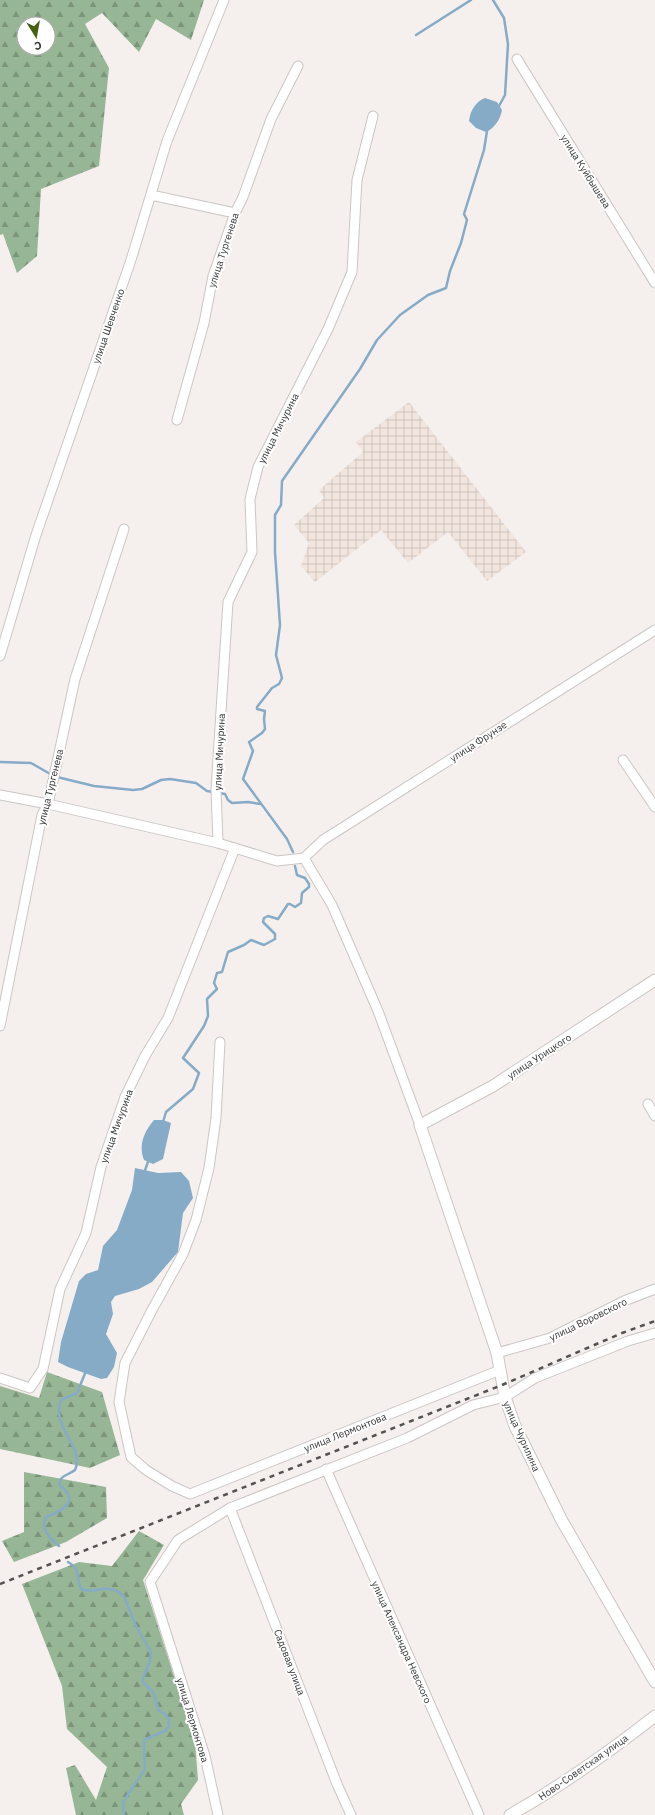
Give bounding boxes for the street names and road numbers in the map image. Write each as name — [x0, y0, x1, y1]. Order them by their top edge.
street label: улица Куйбышева — [558, 132, 614, 211]
street label: улица Тургенева — [205, 210, 242, 289]
street label: улица Шевченко — [90, 287, 127, 365]
street label: улица Мичурина — [255, 390, 302, 466]
street label: улица Мичурина — [211, 712, 228, 791]
street label: улица Фрунзе — [447, 718, 510, 765]
street label: улица Тургенева — [35, 747, 66, 827]
street label: улица Урицкого — [505, 1031, 574, 1082]
street label: улица Мичурина — [97, 1087, 136, 1165]
street label: улица Воровского — [547, 1295, 630, 1344]
street label: улица Чурилина — [500, 1399, 543, 1474]
street label: улица Лермонтова — [302, 1410, 389, 1455]
street label: улица Александра Невского — [369, 1579, 435, 1706]
street label: Садовая улица — [271, 1627, 308, 1698]
street label: улица Лермонтова — [173, 1676, 212, 1765]
street label: Ново-Советская улица — [536, 1731, 631, 1803]

